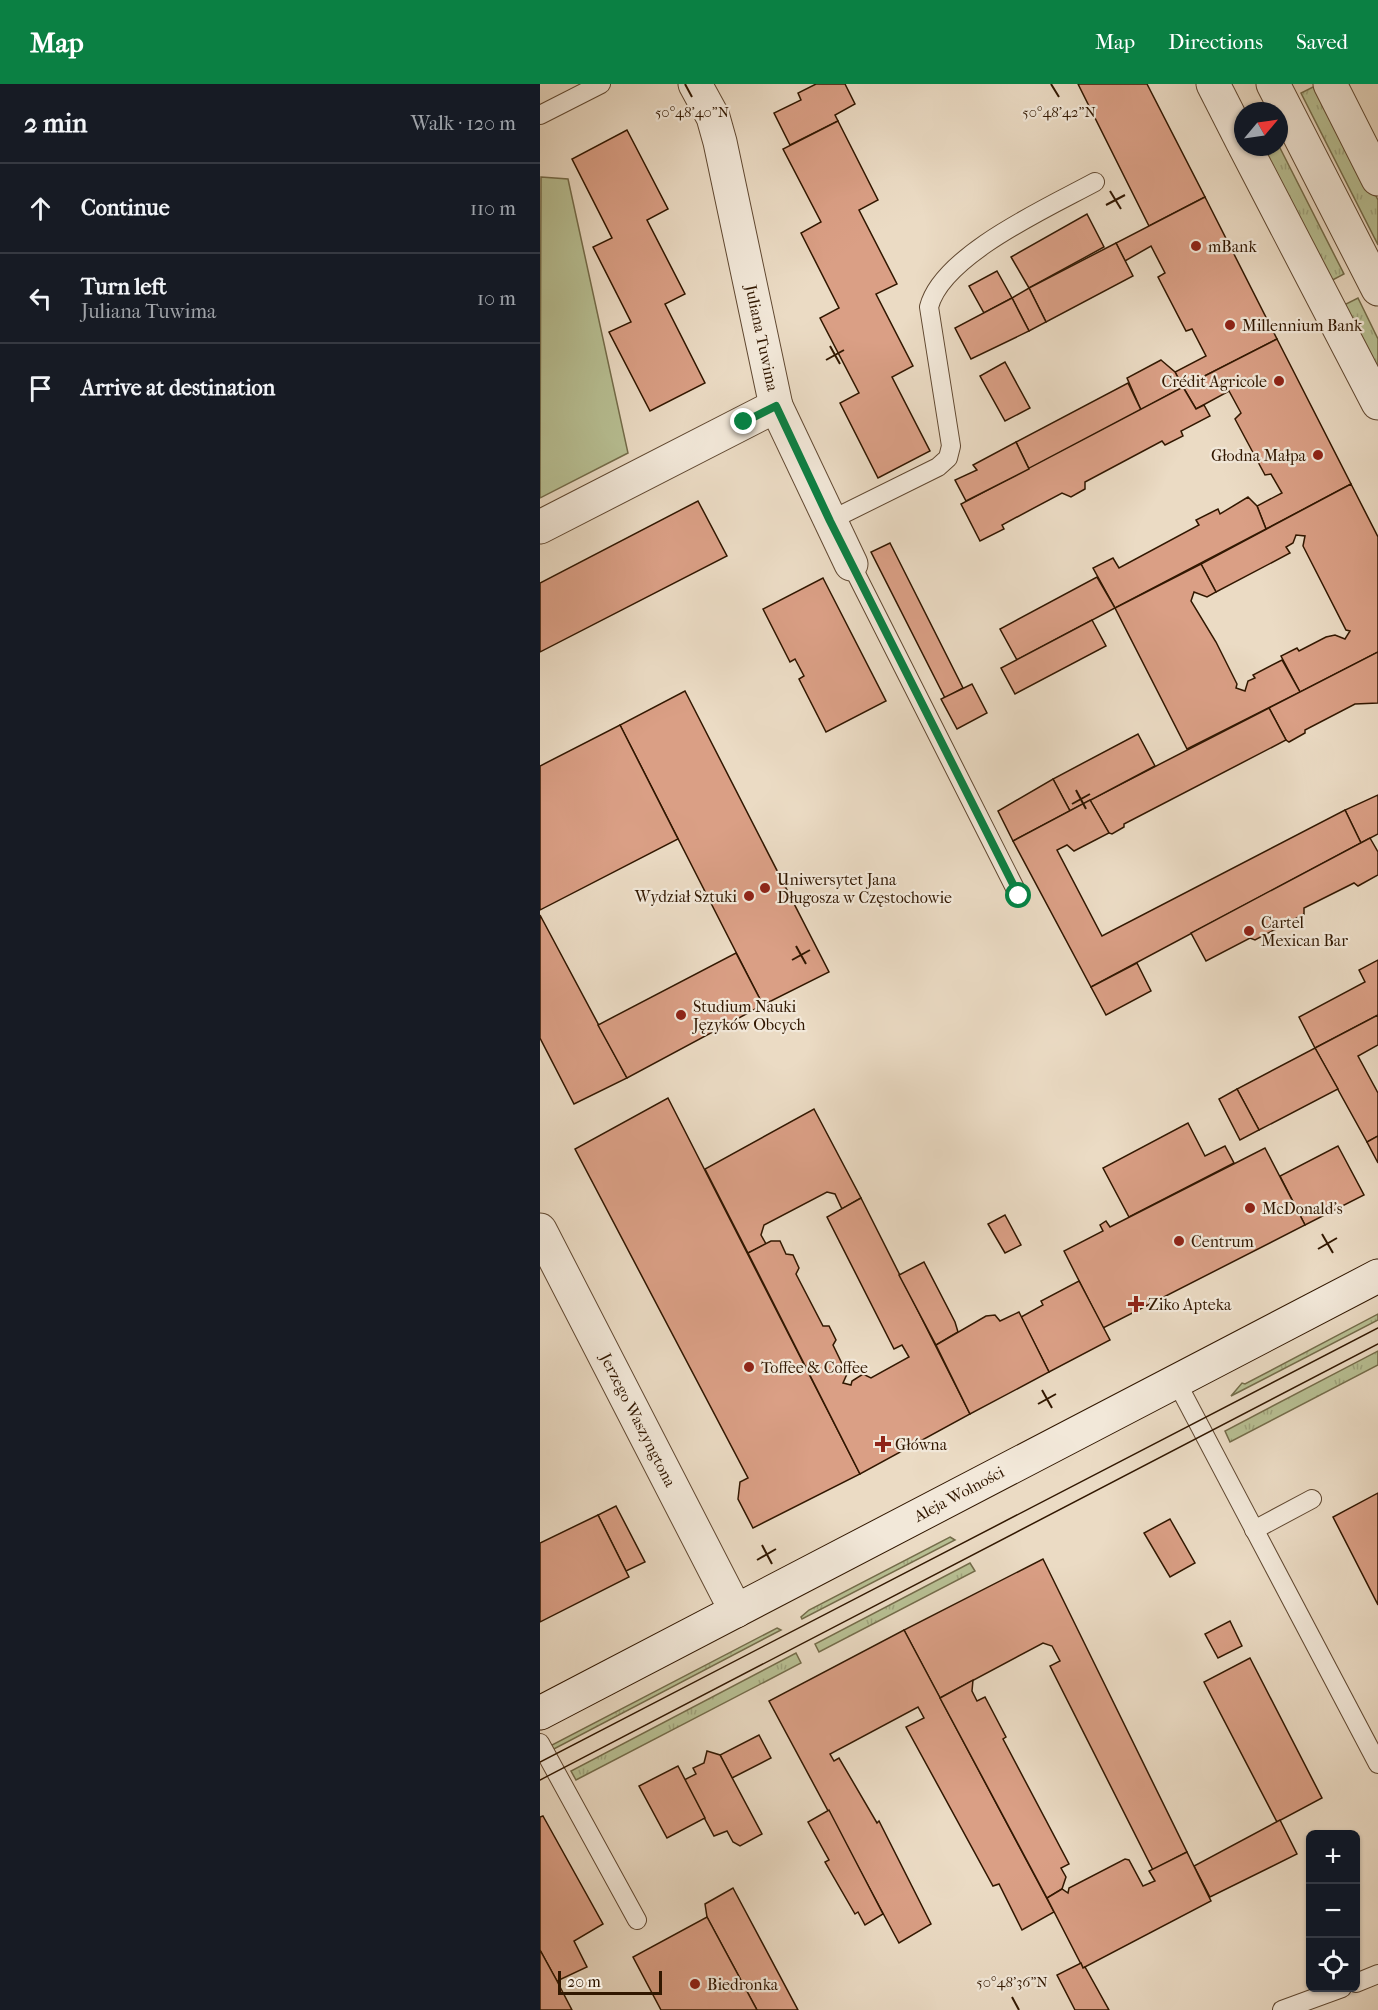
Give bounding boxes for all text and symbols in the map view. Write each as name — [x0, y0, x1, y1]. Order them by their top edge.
text: Map — [30, 26, 84, 59]
text: Map — [1095, 30, 1135, 54]
text: Directions — [1168, 30, 1263, 54]
text: Saved — [1296, 30, 1348, 54]
north arrow — [1234, 102, 1288, 156]
text: 50°48'40"N — [655, 103, 730, 121]
text: 50°48'42"N — [1022, 103, 1096, 121]
text: 2 min — [24, 108, 87, 139]
text: Walk · 120 m — [411, 112, 516, 135]
icon: ahead — [24, 192, 57, 225]
text: Continue — [81, 195, 170, 221]
text: 110 m — [470, 197, 516, 220]
place label: mBank — [1208, 237, 1257, 256]
marker: mBank — [1189, 239, 1203, 253]
text: Turn left — [81, 274, 167, 300]
street label: Juliana Tuwima — [741, 281, 783, 393]
icon: left — [24, 282, 57, 315]
text: 10 m — [477, 287, 516, 310]
text: Juliana Tuwima — [81, 300, 216, 323]
place label: Millennium Bank — [1242, 316, 1363, 335]
marker: Millennium Bank — [1223, 318, 1237, 332]
icon: arrive — [24, 372, 57, 405]
place label: Crédit Agricole — [1161, 372, 1267, 391]
marker: Crédit Agricole — [1272, 374, 1286, 388]
text: Arrive at destination — [81, 375, 275, 401]
route end — [730, 408, 756, 434]
place label: Głodna Małpa — [1211, 446, 1307, 465]
marker: Głodna Małpa — [1311, 448, 1325, 462]
place label: Uniwersytet Jana Długosza w Częstochowie — [777, 870, 952, 907]
marker: Uniwersytet Jana Długosza w Częstochowie — [758, 881, 772, 895]
route start — [1005, 882, 1031, 908]
place label: Wydział Sztuki — [634, 887, 737, 906]
marker: Wydział Sztuki — [742, 889, 756, 903]
place label: Cartel Mexican Bar — [1261, 913, 1348, 950]
marker: Cartel Mexican Bar — [1242, 924, 1256, 938]
place label: Studium Nauki Języków Obcych — [691, 997, 805, 1034]
marker: Studium Nauki Języków Obcych — [674, 1008, 688, 1022]
place label: McDonald's — [1262, 1199, 1343, 1218]
marker: McDonald's — [1243, 1201, 1257, 1215]
place label: Centrum — [1191, 1232, 1254, 1251]
marker: Centrum — [1172, 1234, 1186, 1248]
place label: Ziko Apteka — [1148, 1295, 1232, 1314]
marker: Ziko Apteka — [1129, 1297, 1143, 1311]
street label: Jerzego Waszyngtona — [595, 1348, 680, 1490]
place label: Toffee & Coffee — [761, 1358, 868, 1377]
marker: Toffee & Coffee — [742, 1360, 756, 1374]
place label: Główna — [895, 1435, 948, 1454]
marker: Główna — [876, 1437, 890, 1451]
street label: Aleja Wolności — [910, 1462, 1008, 1526]
map controls — [1306, 1830, 1360, 1992]
button: + — [1306, 1830, 1360, 1884]
button: − — [1306, 1884, 1360, 1938]
button: locate — [1306, 1938, 1360, 1992]
scale bar — [558, 1968, 662, 1996]
text: 20 m — [567, 1972, 601, 1991]
text: 50°48'36"N — [976, 1973, 1048, 1991]
place label: Biedronka — [707, 1975, 779, 1994]
marker: Biedronka — [688, 1977, 702, 1991]

